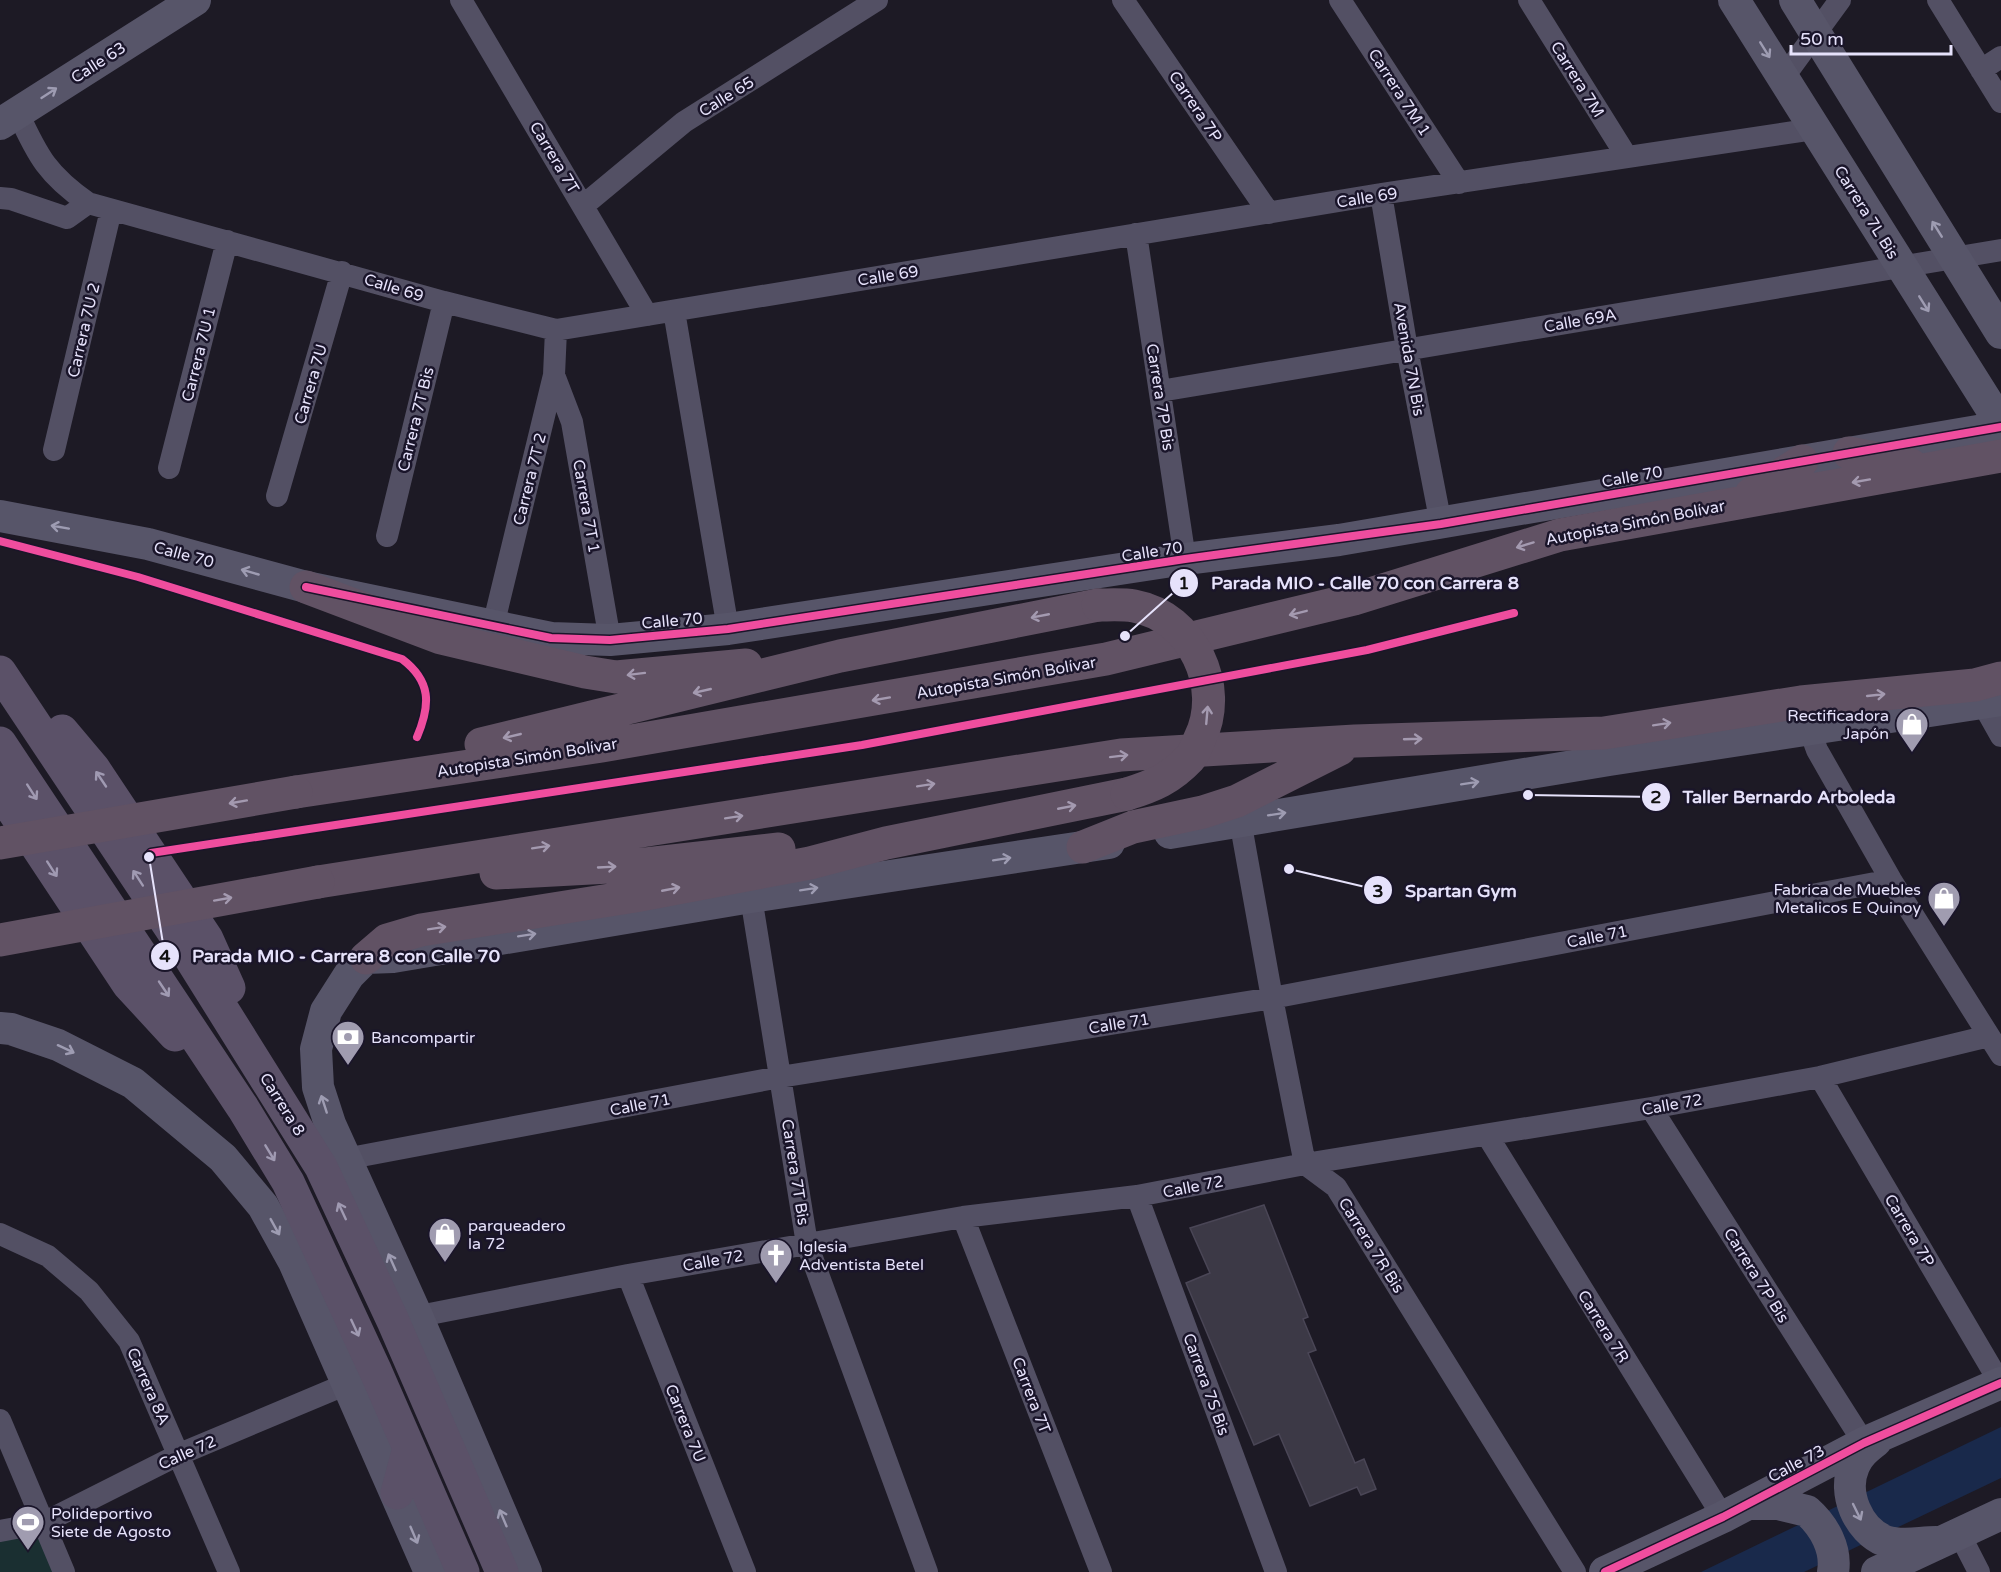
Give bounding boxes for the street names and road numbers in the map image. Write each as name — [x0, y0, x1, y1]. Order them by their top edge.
street label: Calle 63 — [67, 38, 130, 88]
street label: Carrera 7M — [1546, 38, 1608, 121]
street label: Carrera 7M 1 — [1363, 45, 1435, 140]
street label: Carrera 7P — [1164, 67, 1226, 146]
street label: Calle 65 — [695, 72, 758, 122]
street label: Carrera 7T — [525, 118, 584, 197]
street label: Carrera 7L Bis — [1829, 162, 1903, 263]
street label: Calle 69 — [1335, 183, 1399, 213]
street label: Calle 69 — [856, 261, 920, 291]
street label: Calle 69 — [361, 269, 426, 306]
street label: Carrera 7U 2 — [63, 281, 105, 380]
street label: Avenida 7N Bis — [1389, 301, 1429, 418]
street label: Carrera 7U 1 — [178, 305, 220, 404]
street label: Calle 69A — [1542, 305, 1618, 337]
street label: Carrera 7U — [290, 342, 332, 427]
street label: Carrera 7P Bis — [1142, 342, 1178, 452]
street label: Carrera 7T Bis — [393, 365, 439, 474]
street label: Carrera 7T 2 — [509, 431, 551, 527]
street label: Carrera 7T 1 — [568, 458, 604, 554]
street label: Calle 70 — [1600, 462, 1664, 492]
street label: Autopista Simón Bolívar — [1544, 496, 1727, 550]
street label: Calle 70 — [151, 537, 216, 573]
street label: Calle 70 — [1120, 537, 1184, 567]
street label: Calle 70 — [641, 608, 704, 634]
street label: Autopista Simón Bolívar — [915, 652, 1099, 704]
street label: Autopista Simón Bolívar — [436, 734, 620, 782]
street label: Calle 71 — [1565, 921, 1629, 953]
street label: Calle 71 — [1087, 1009, 1151, 1039]
street label: Carrera 8 — [255, 1069, 309, 1140]
street label: Calle 71 — [608, 1089, 672, 1121]
street label: Calle 72 — [1640, 1090, 1704, 1120]
street label: Carrera 7T Bis — [777, 1118, 813, 1227]
street label: Calle 72 — [1161, 1171, 1225, 1203]
street label: Carrera 7P — [1880, 1191, 1939, 1271]
street label: Carrera 7R Bis — [1334, 1194, 1408, 1297]
street label: Carrera 7P Bis — [1719, 1224, 1793, 1327]
street label: Calle 72 — [681, 1246, 745, 1276]
street label: Carrera 7R — [1573, 1287, 1633, 1367]
street label: Carrera 7S Bis — [1178, 1331, 1234, 1438]
street label: Carrera 8A — [122, 1345, 174, 1428]
street label: Carrera 7T — [1007, 1354, 1055, 1437]
street label: Carrera 7U — [660, 1381, 710, 1465]
street label: Calle 72 — [155, 1431, 220, 1475]
street label: Calle 73 — [1765, 1441, 1828, 1487]

